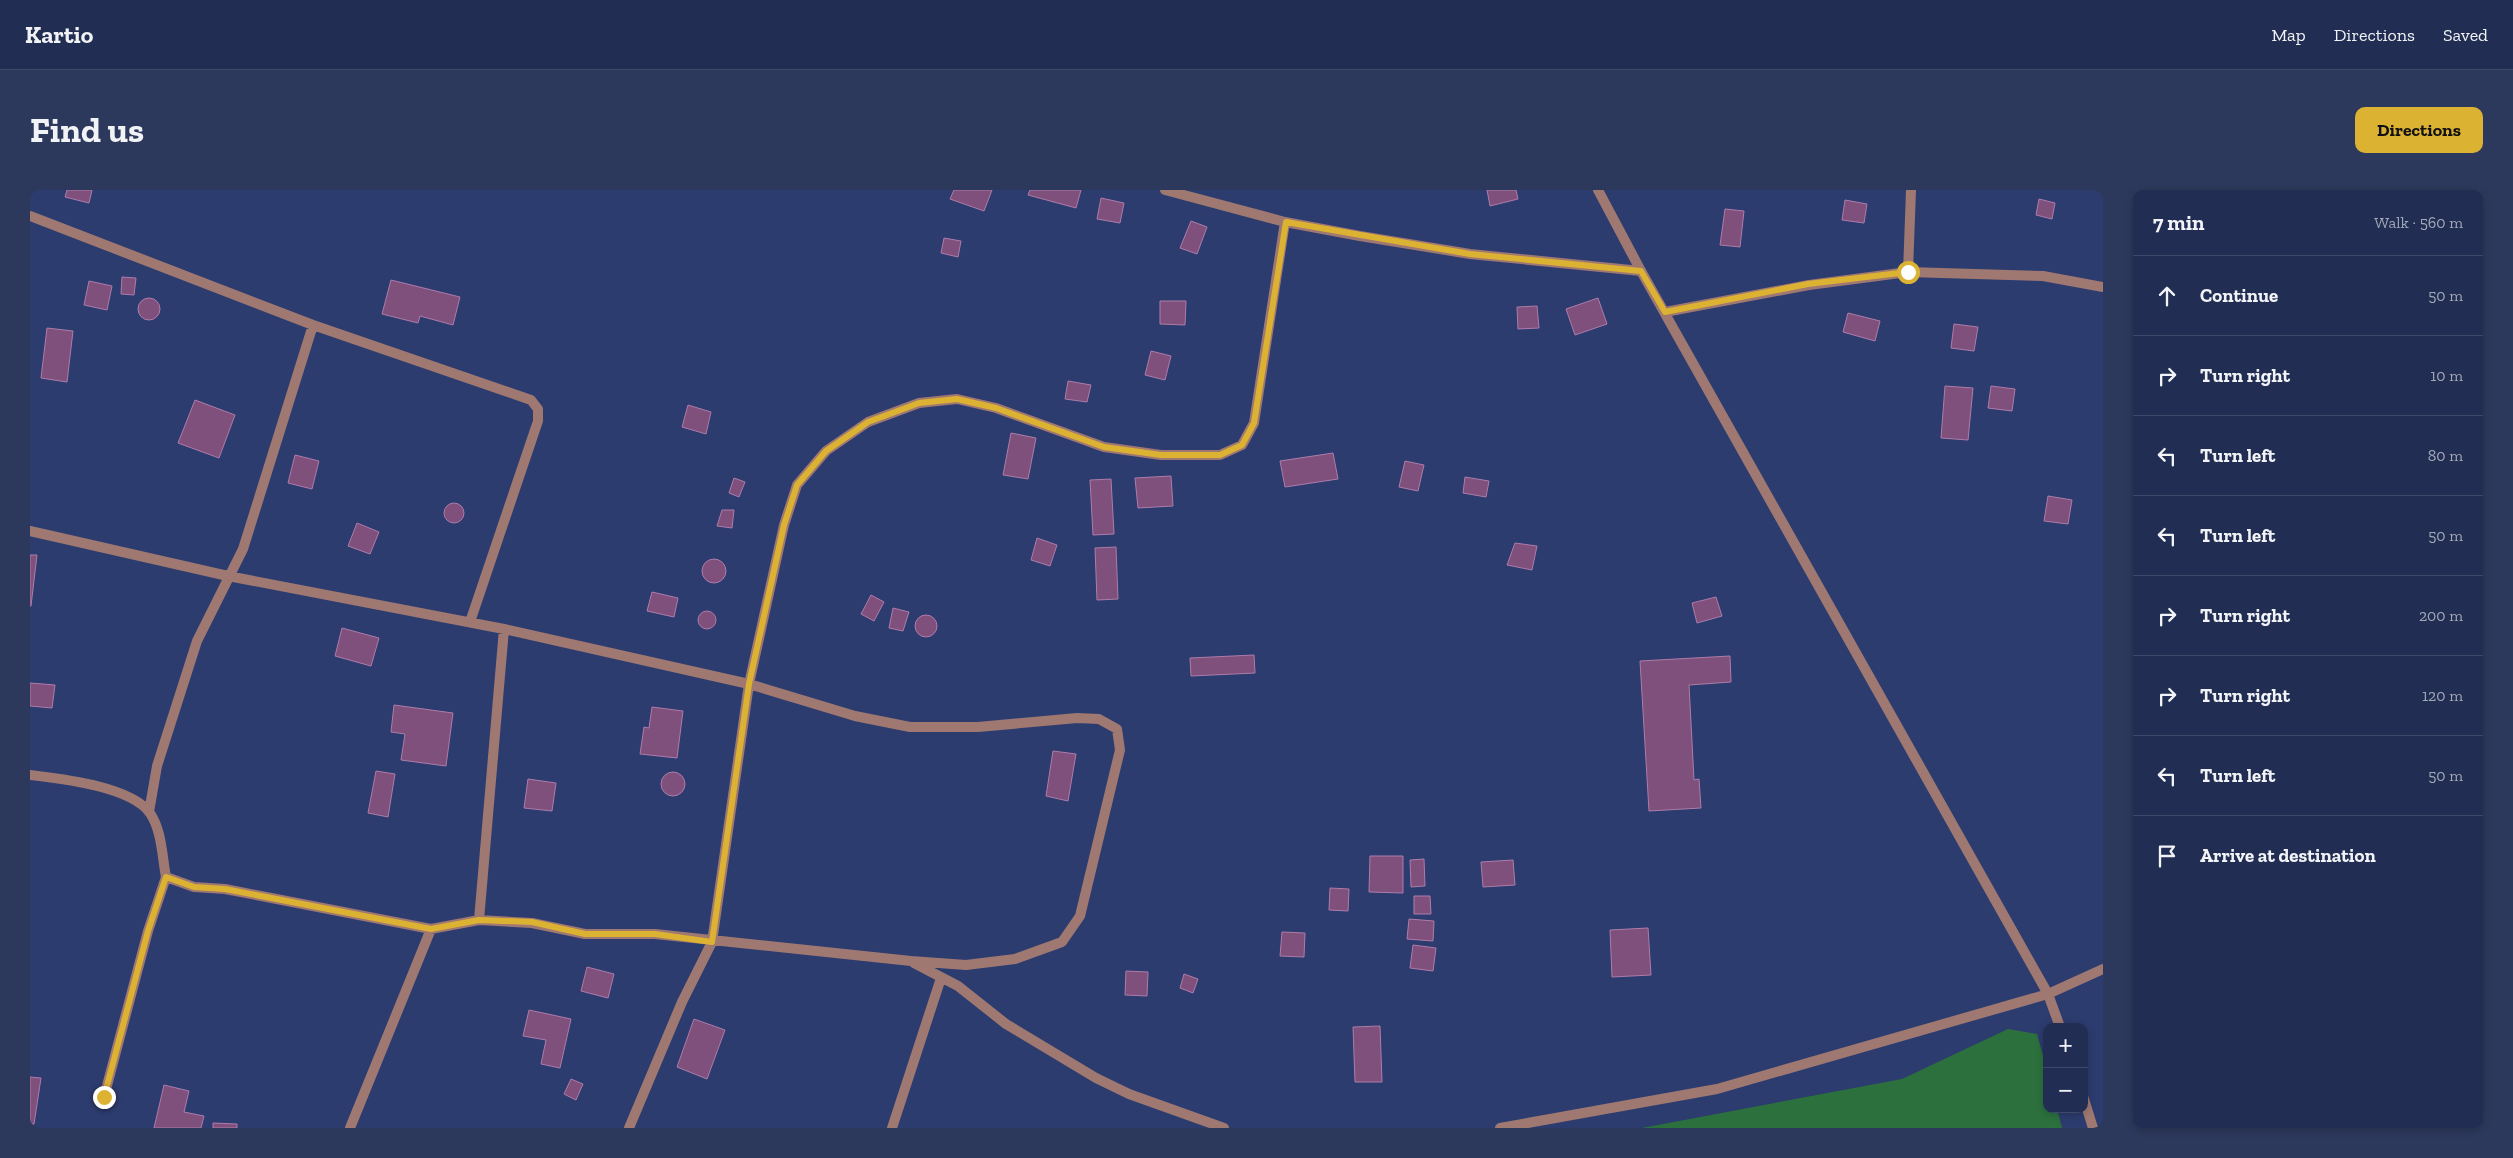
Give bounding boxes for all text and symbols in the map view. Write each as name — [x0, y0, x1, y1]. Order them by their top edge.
text: Kartio — [25, 20, 93, 49]
text: Map — [2271, 24, 2306, 46]
text: Directions — [2334, 24, 2415, 46]
text: Saved — [2443, 24, 2488, 46]
button: Directions — [2355, 107, 2483, 153]
text: Find us — [30, 109, 144, 151]
text: 7 min — [2153, 210, 2204, 235]
text: Walk · 560 m — [2374, 213, 2463, 232]
route start — [1897, 261, 1920, 284]
icon: ahead — [2153, 282, 2181, 310]
text: Continue — [2200, 284, 2278, 307]
text: 50 m — [2428, 286, 2463, 305]
icon: right — [2153, 362, 2181, 390]
text: Turn right — [2200, 364, 2290, 387]
text: 10 m — [2430, 366, 2463, 385]
icon: left — [2153, 442, 2181, 470]
text: Turn left — [2200, 444, 2275, 467]
text: 80 m — [2428, 446, 2463, 465]
icon: left — [2153, 522, 2181, 550]
text: Turn left — [2200, 524, 2275, 547]
text: 50 m — [2428, 526, 2463, 545]
icon: right — [2153, 602, 2181, 630]
text: Turn right — [2200, 604, 2290, 627]
text: 200 m — [2419, 606, 2463, 625]
icon: right — [2153, 682, 2181, 710]
text: Turn right — [2200, 684, 2290, 707]
text: 120 m — [2422, 686, 2463, 705]
icon: left — [2153, 762, 2181, 790]
text: Turn left — [2200, 764, 2275, 787]
text: 50 m — [2428, 766, 2463, 785]
icon: arrive — [2153, 842, 2181, 870]
text: Arrive at destination — [2200, 844, 2376, 867]
map controls — [2043, 1023, 2088, 1113]
button: + — [2043, 1023, 2088, 1068]
button: − — [2043, 1068, 2088, 1113]
route end — [93, 1086, 116, 1109]

